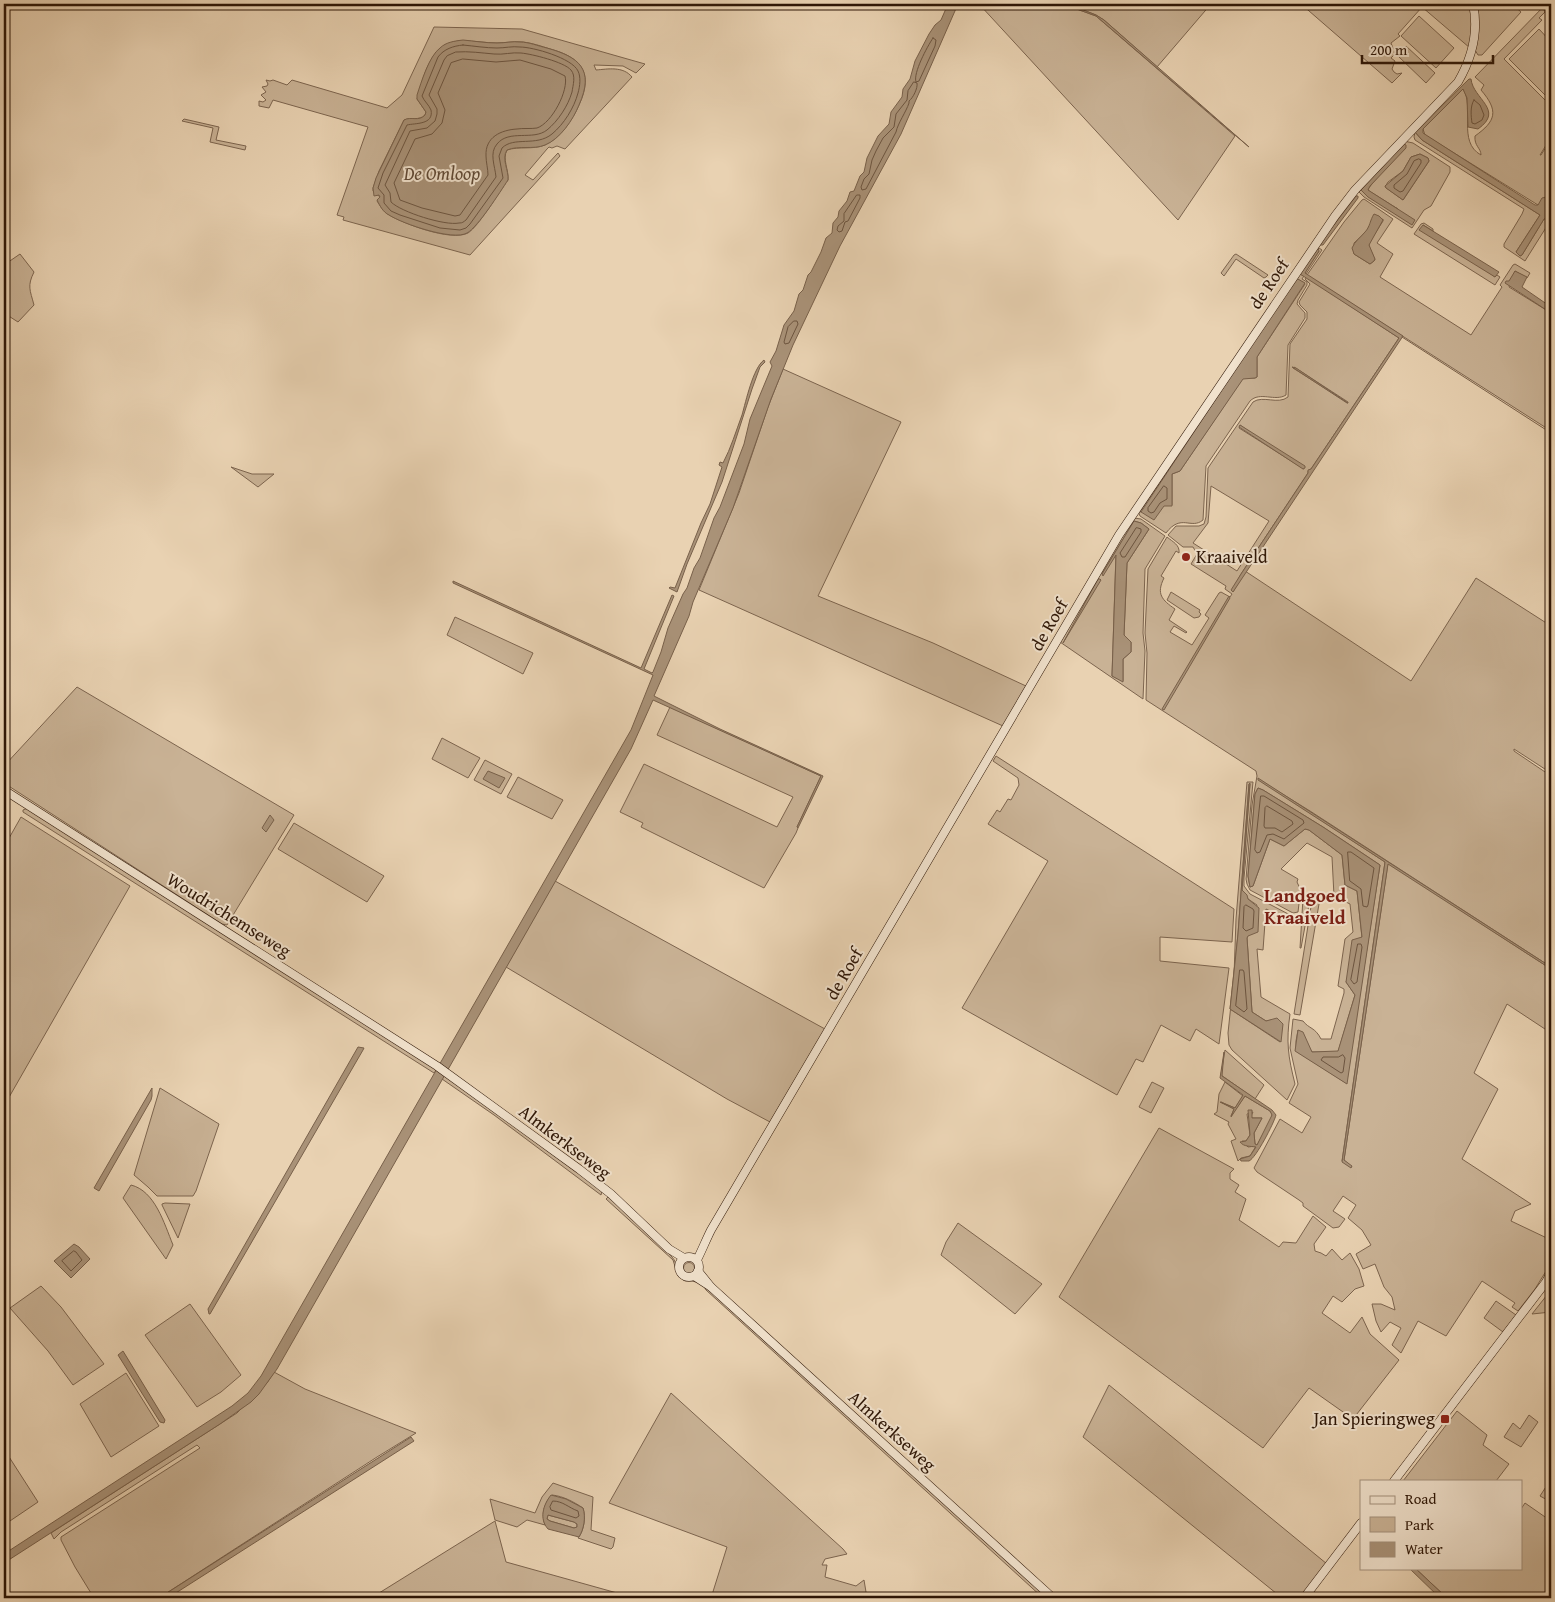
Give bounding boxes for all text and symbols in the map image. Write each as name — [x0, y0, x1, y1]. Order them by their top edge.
scale bar — [1362, 32, 1494, 64]
text: 200 m — [1370, 39, 1408, 60]
water label: De Omloop — [403, 159, 480, 187]
street label: de Roef — [1242, 251, 1297, 314]
place label: Kraaiveld — [1196, 543, 1268, 570]
marker: Kraaiveld — [1180, 551, 1192, 563]
street label: de Roef — [1023, 592, 1075, 656]
street label: Woudrichemseweg — [162, 866, 297, 964]
district label: Landgoed Kraaiveld — [1264, 881, 1346, 931]
street label: de Roef — [818, 941, 870, 1005]
street label: Almkerkseweg — [513, 1098, 617, 1185]
street label: Almkerkseweg — [842, 1384, 942, 1477]
place label: Jan Spieringweg — [1311, 1405, 1435, 1432]
marker: Jan Spieringweg — [1439, 1413, 1451, 1425]
legend — [1360, 1480, 1522, 1570]
text: Road — [1405, 1488, 1436, 1509]
text: Park — [1405, 1514, 1434, 1535]
text: Water — [1405, 1538, 1443, 1559]

